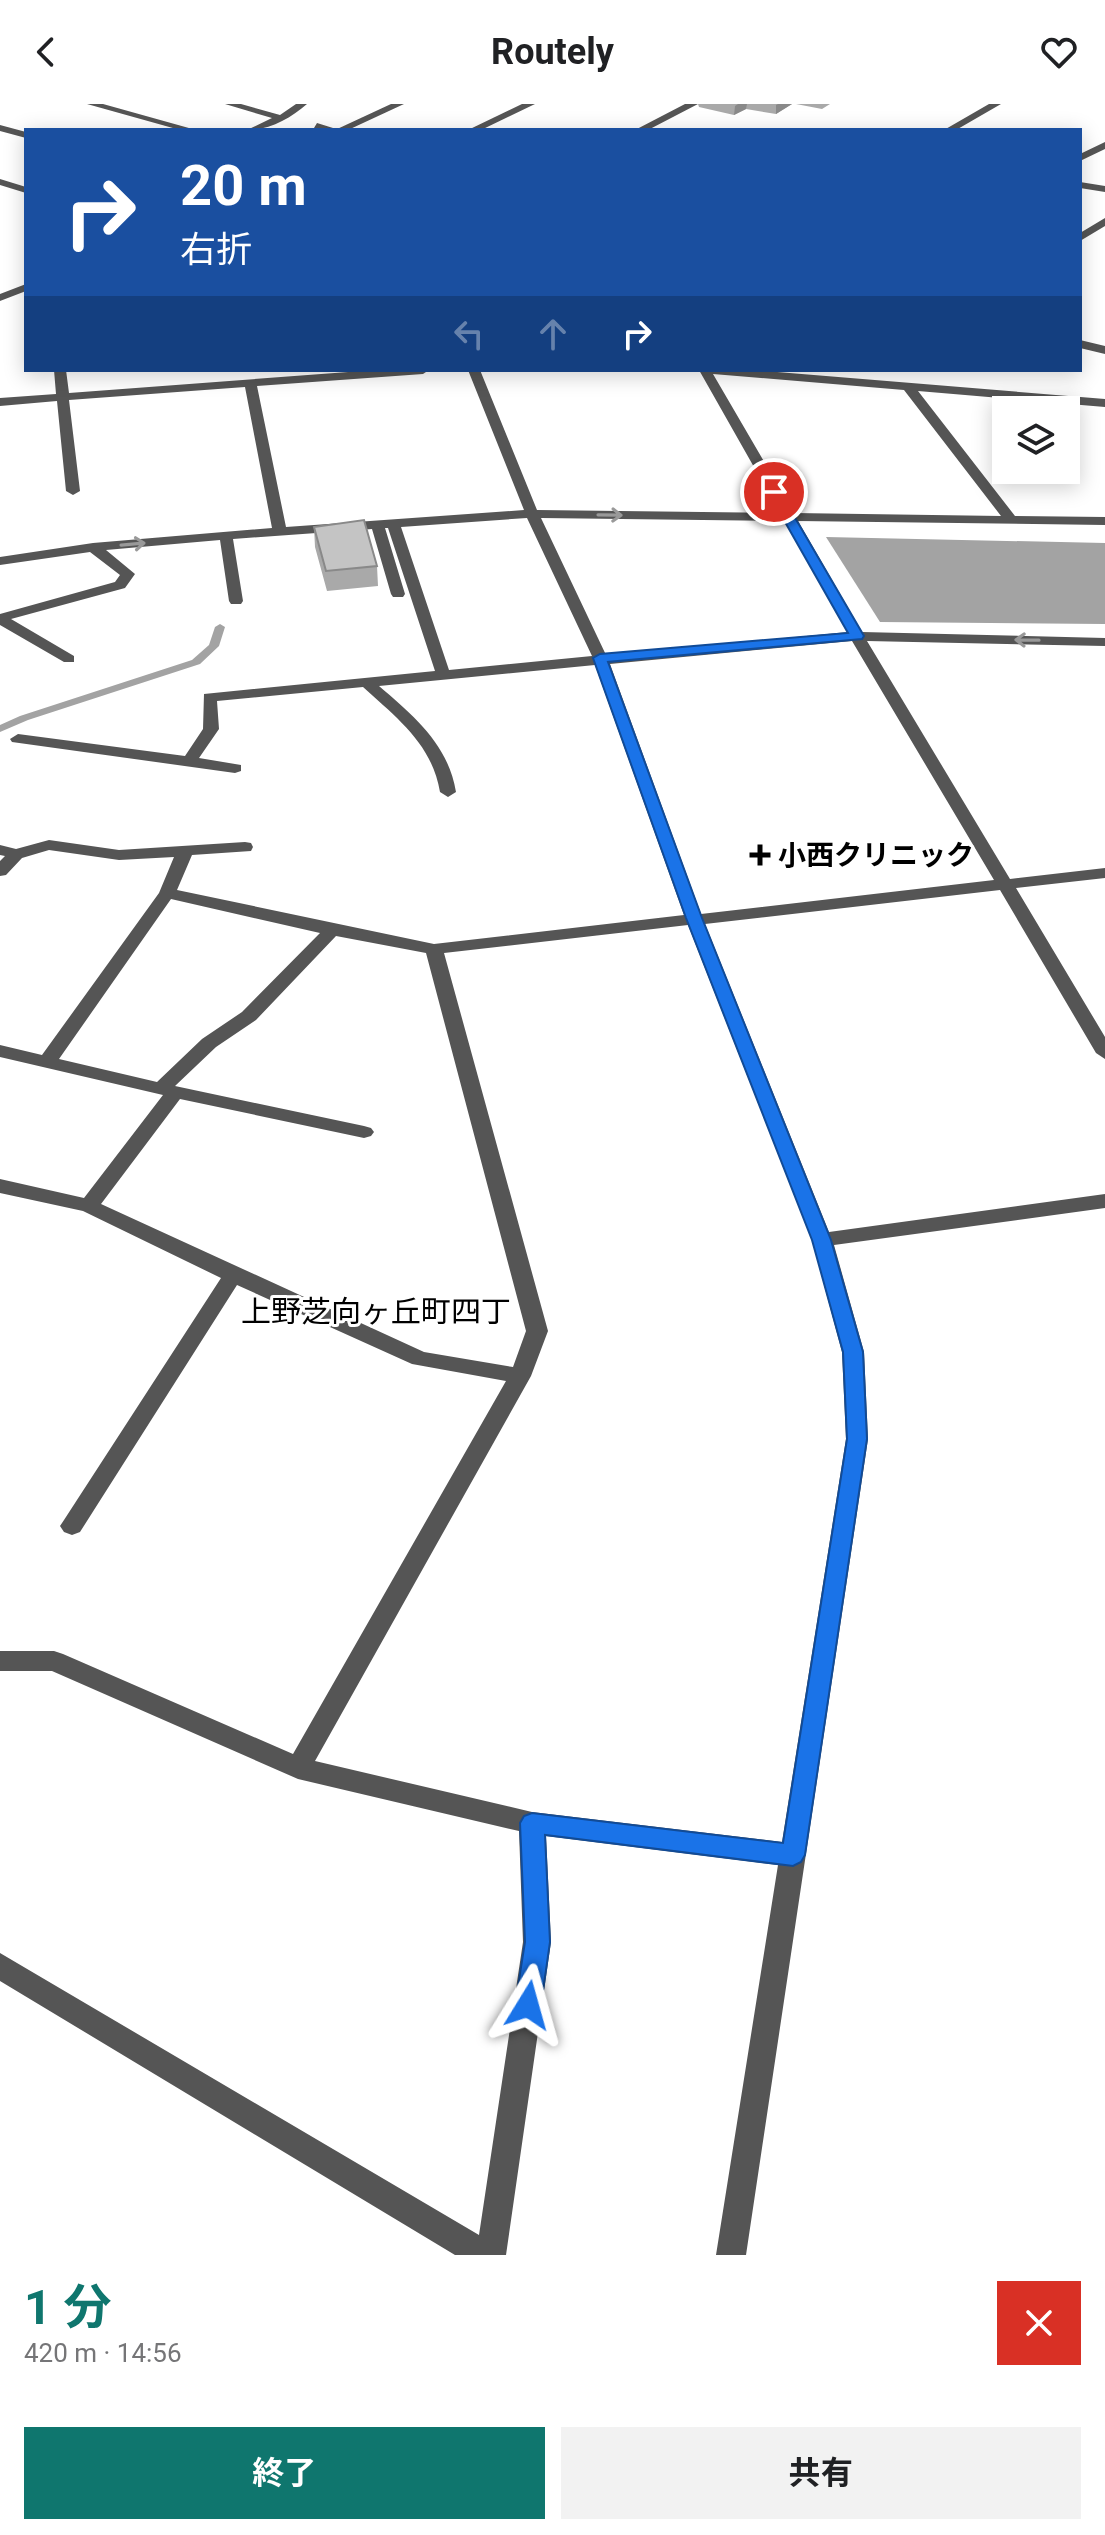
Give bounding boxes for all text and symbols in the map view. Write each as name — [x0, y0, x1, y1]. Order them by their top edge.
icon: back — [24, 30, 68, 74]
icon: heart — [1037, 30, 1081, 74]
text: Routely — [491, 31, 614, 73]
text: 20 m — [180, 153, 307, 219]
icon: right — [48, 160, 152, 264]
text: 右折 — [180, 229, 252, 271]
icon: left — [447, 312, 491, 356]
icon: ahead — [531, 312, 575, 356]
icon: right — [615, 312, 659, 356]
map controls — [992, 396, 1080, 484]
button: layers — [992, 396, 1080, 484]
pin — [740, 458, 808, 526]
icon: arrive — [752, 470, 796, 514]
one-way arrow — [596, 507, 623, 523]
one-way arrow — [119, 536, 146, 551]
one-way arrow — [1014, 633, 1041, 648]
place label: 小西クリニック — [778, 839, 974, 872]
marker: 小西クリニック — [749, 844, 771, 866]
district label: 上野芝向ヶ丘町四丁 — [241, 1294, 511, 1329]
position arrow — [486, 1963, 570, 2047]
text: 1 分 — [24, 2279, 111, 2336]
button: close — [997, 2281, 1081, 2365]
text: 420 m · 14:56 — [24, 2338, 182, 2368]
button: 終了 — [24, 2427, 545, 2519]
button: 共有 — [561, 2427, 1081, 2519]

